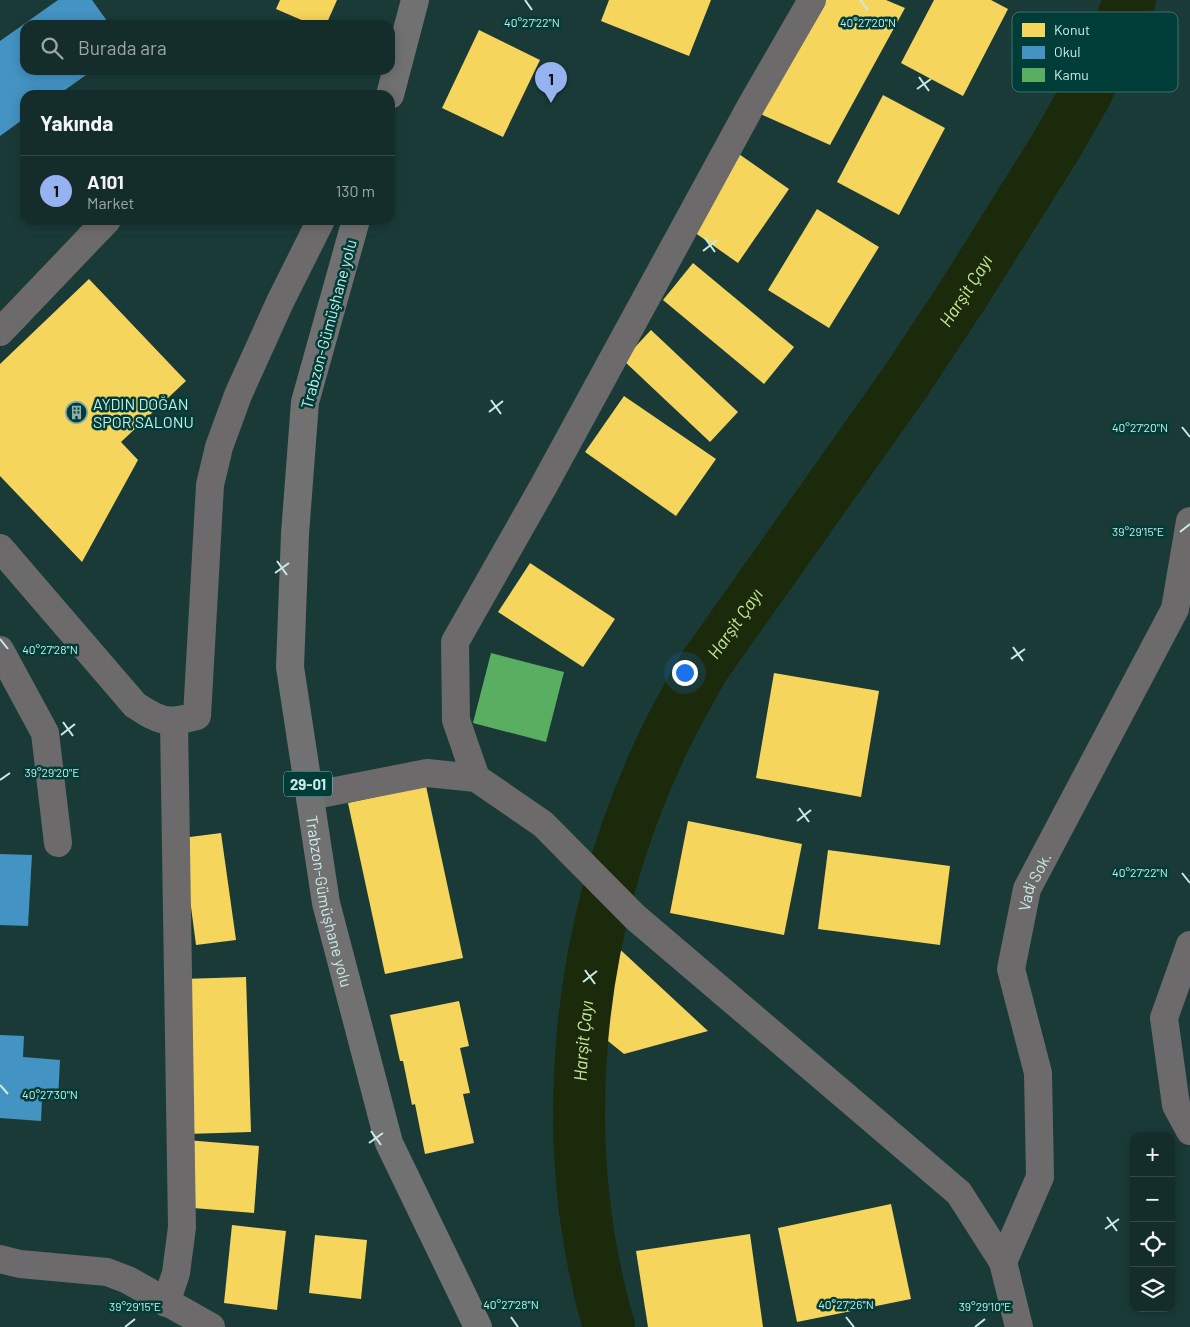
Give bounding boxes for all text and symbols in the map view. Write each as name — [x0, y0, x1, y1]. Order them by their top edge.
legend — [1012, 12, 1178, 92]
text: 40°27'22"N — [504, 15, 560, 29]
text: 40°27'20"N — [840, 15, 896, 29]
search box — [20, 20, 395, 75]
text: Konut — [1054, 21, 1090, 38]
icon: search — [38, 34, 66, 62]
text: Burada ara — [78, 36, 167, 59]
text: Okul — [1054, 43, 1080, 60]
pin: 1 — [535, 62, 567, 103]
text: Kamu — [1054, 66, 1089, 83]
text: Yakında — [40, 110, 113, 135]
text: A101 — [87, 170, 124, 193]
text: 1 — [53, 181, 59, 200]
text: 130 m — [336, 181, 375, 200]
text: Market — [87, 193, 134, 212]
street label: Trabzon-Gümüşhane yolu — [296, 237, 360, 411]
water label: Harşit Çayı — [934, 250, 996, 331]
place label: AYDIN DOĞAN SPOR SALONU — [93, 394, 194, 431]
building icon: AYDIN DOĞAN SPOR SALONU — [65, 400, 89, 424]
text: 40°27'20"N — [1112, 420, 1168, 434]
text: 39°29'15"E — [1112, 524, 1164, 538]
water label: Harşit Çayı — [702, 584, 767, 663]
text: 40°27'28"N — [22, 642, 78, 656]
your location — [672, 660, 698, 686]
text: 39°29'20"E — [25, 765, 79, 779]
road number: 29-01 — [284, 772, 332, 796]
street label: Trabzon-Gümüşhane yolu — [303, 814, 357, 989]
street label: Vadi Sok. — [1013, 849, 1054, 913]
text: 40°27'22"N — [1112, 865, 1168, 879]
water label: Harşit Çayı — [569, 999, 597, 1082]
text: 40°27'30"N — [22, 1087, 78, 1101]
map controls — [1130, 1132, 1175, 1312]
button: + — [1130, 1132, 1175, 1177]
button: − — [1130, 1177, 1175, 1222]
button: locate — [1130, 1222, 1175, 1267]
button: layers — [1130, 1267, 1175, 1312]
text: 40°27'28"N — [483, 1297, 539, 1311]
text: 40°27'26"N — [818, 1297, 874, 1311]
text: 39°29'15"E — [109, 1299, 161, 1313]
text: 39°29'10"E — [959, 1299, 1011, 1313]

